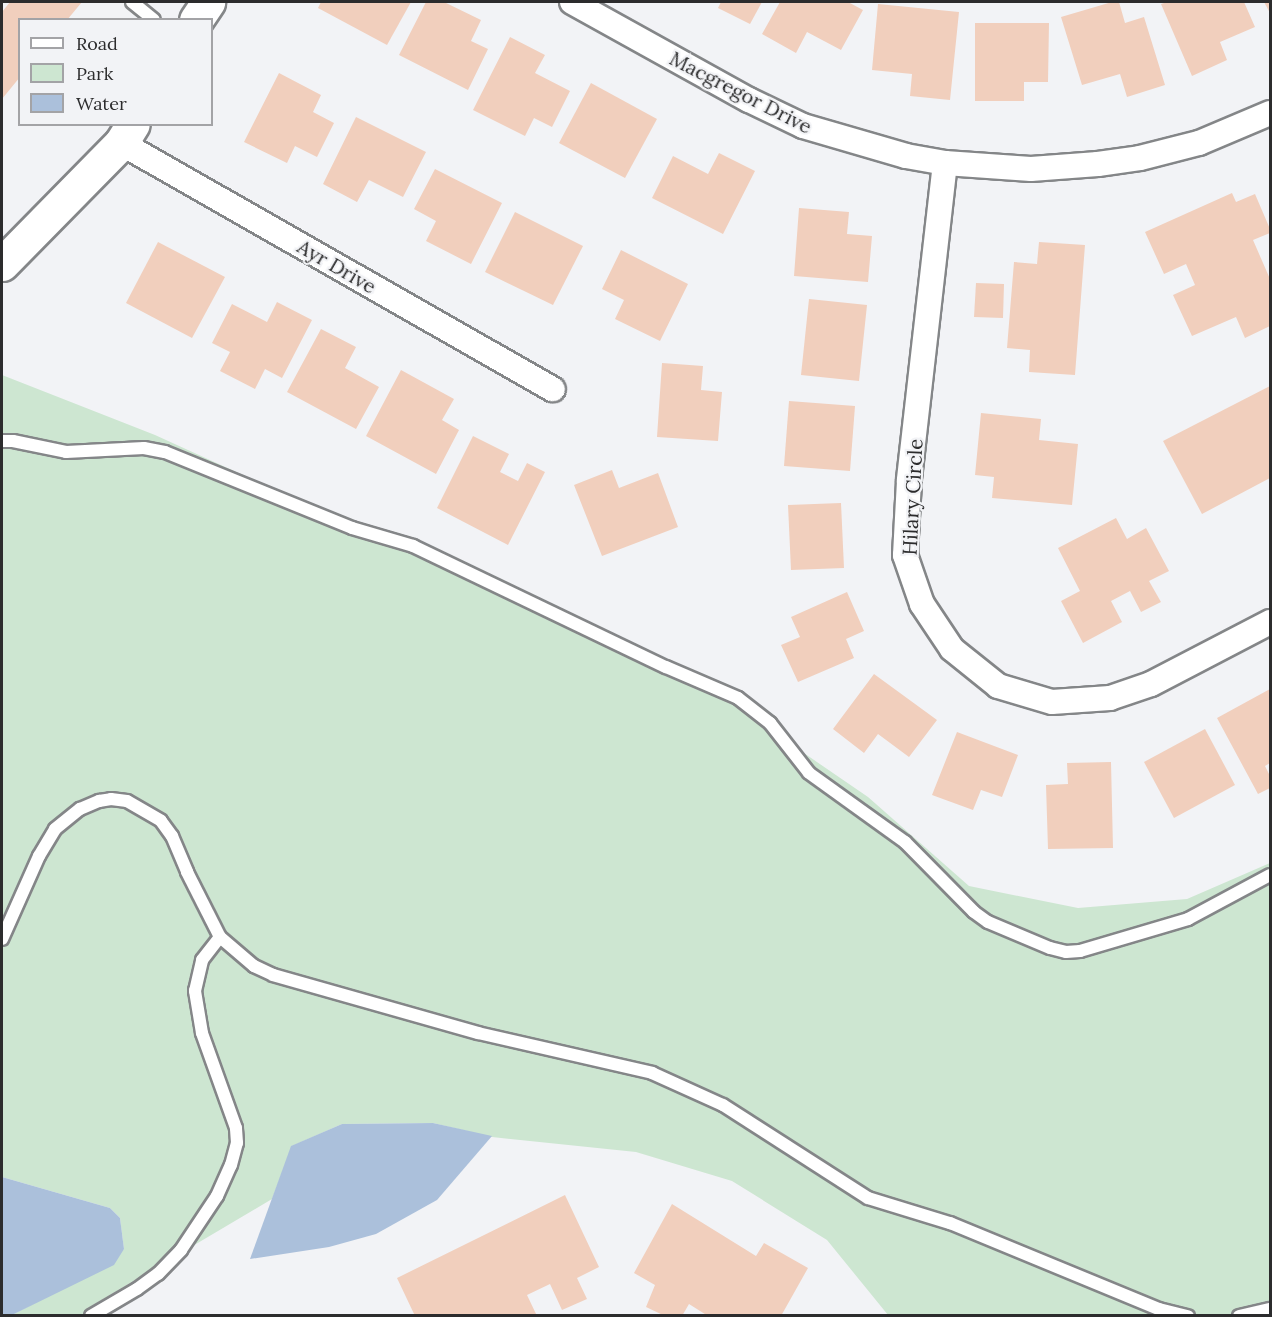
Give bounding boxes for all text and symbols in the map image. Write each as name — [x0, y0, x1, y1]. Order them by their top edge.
legend — [18, 18, 213, 126]
text: Road — [76, 32, 118, 55]
street label: Macgregor Drive — [666, 46, 816, 138]
text: Park — [76, 62, 113, 85]
text: Water — [76, 92, 127, 115]
street label: Ayr Drive — [293, 234, 381, 298]
street label: Hilary Circle — [897, 438, 927, 556]

